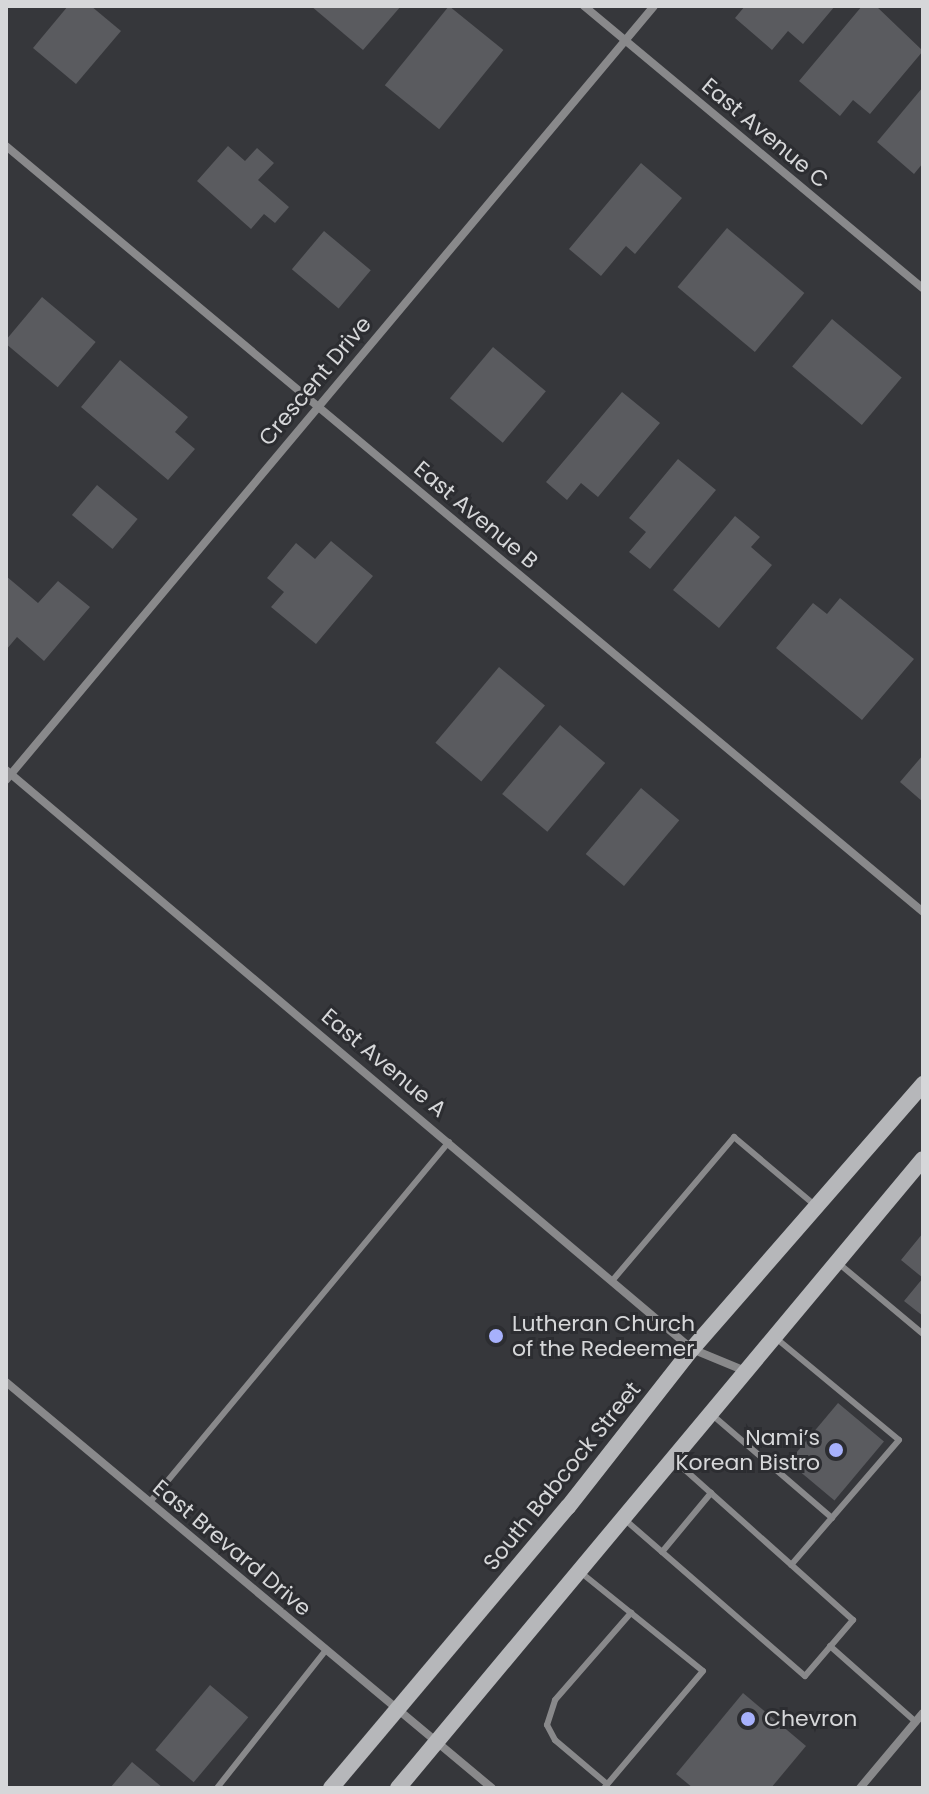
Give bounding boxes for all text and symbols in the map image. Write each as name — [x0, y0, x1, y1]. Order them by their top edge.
street label: East Avenue C — [696, 72, 834, 194]
street label: Crescent Drive — [253, 311, 377, 451]
street label: East Avenue B — [409, 456, 543, 574]
street label: East Avenue A — [316, 1003, 452, 1123]
place label: Lutheran Church of the Redeemer — [512, 1310, 695, 1362]
marker: Lutheran Church of the Redeemer — [487, 1327, 505, 1345]
street label: South Babcock Street — [478, 1377, 646, 1575]
place label: Nami’s Korean Bistro — [675, 1424, 820, 1476]
marker: Nami’s Korean Bistro — [827, 1441, 845, 1459]
street label: East Brevard Drive — [148, 1474, 316, 1622]
place label: Chevron — [764, 1706, 857, 1732]
marker: Chevron — [739, 1710, 757, 1728]

